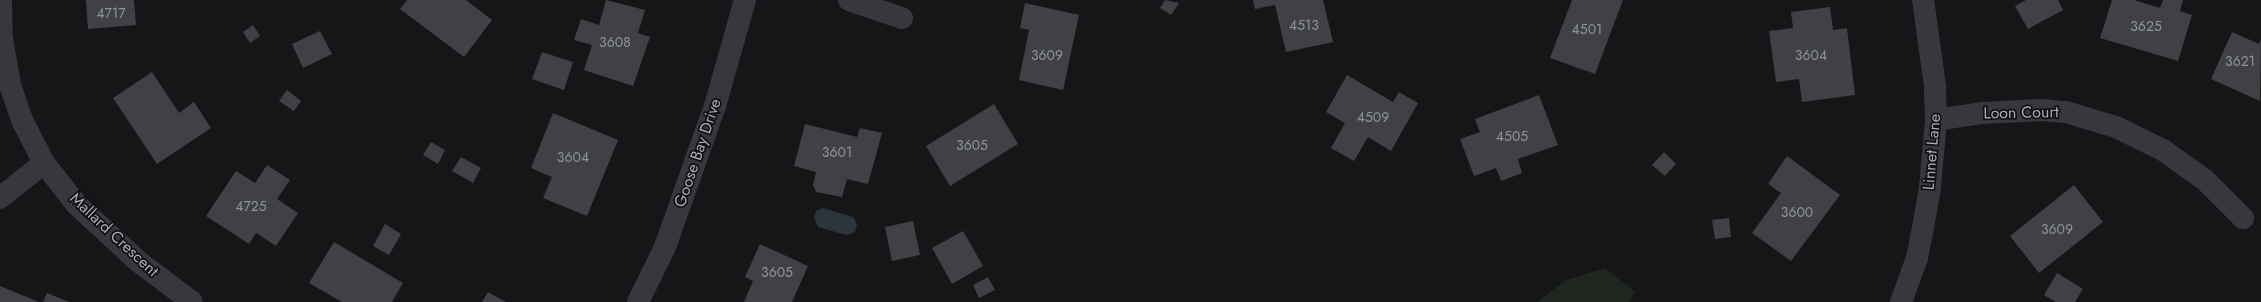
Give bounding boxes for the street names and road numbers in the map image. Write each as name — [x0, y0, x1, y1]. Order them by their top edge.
street label: Goose Bay Drive — [670, 96, 726, 210]
street label: Loon Court — [1983, 103, 2059, 123]
street label: Linnet Lane — [1919, 113, 1945, 191]
street label: Mallard Crescent — [66, 189, 162, 281]

